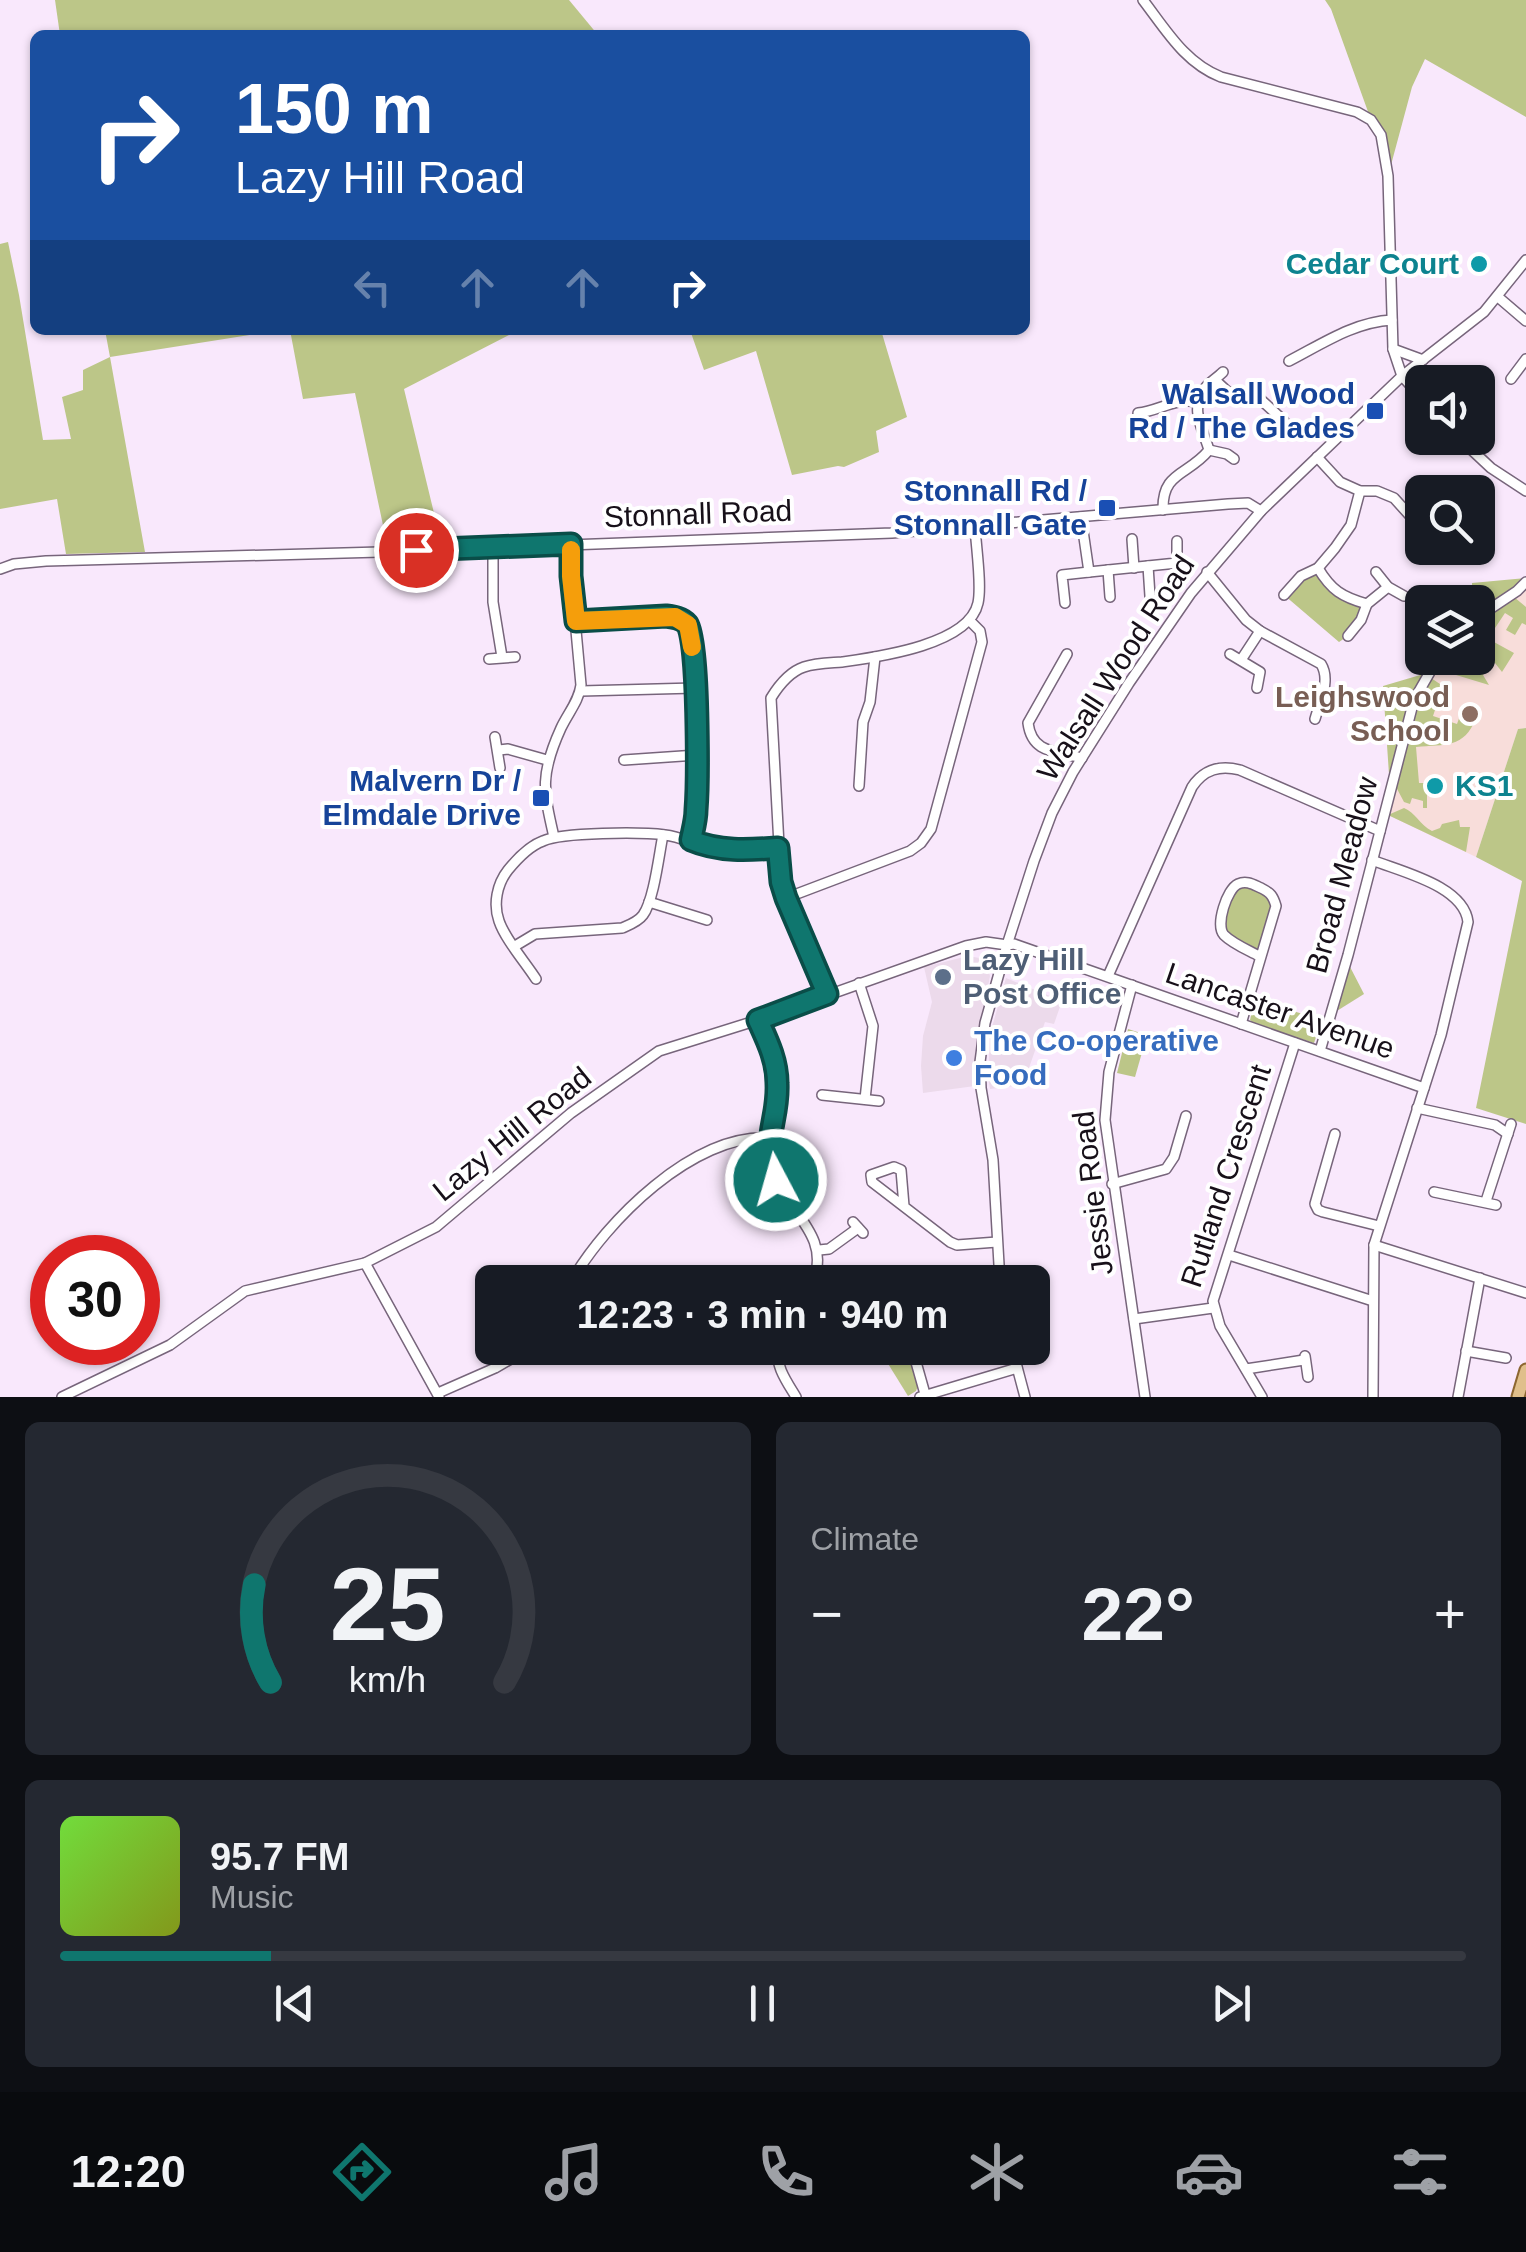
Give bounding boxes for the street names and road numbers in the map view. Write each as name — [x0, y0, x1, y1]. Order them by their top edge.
street label: Stonnall Road — [603, 494, 793, 533]
street label: Walsall Wood Road — [1030, 549, 1201, 786]
street label: Broad Meadow — [1299, 773, 1384, 977]
street label: Lancaster Avenue — [1161, 956, 1399, 1065]
street label: Lazy Hill Road — [426, 1060, 597, 1207]
street label: Rutland Crescent — [1174, 1060, 1277, 1291]
street label: Jessie Road — [1066, 1109, 1119, 1277]

